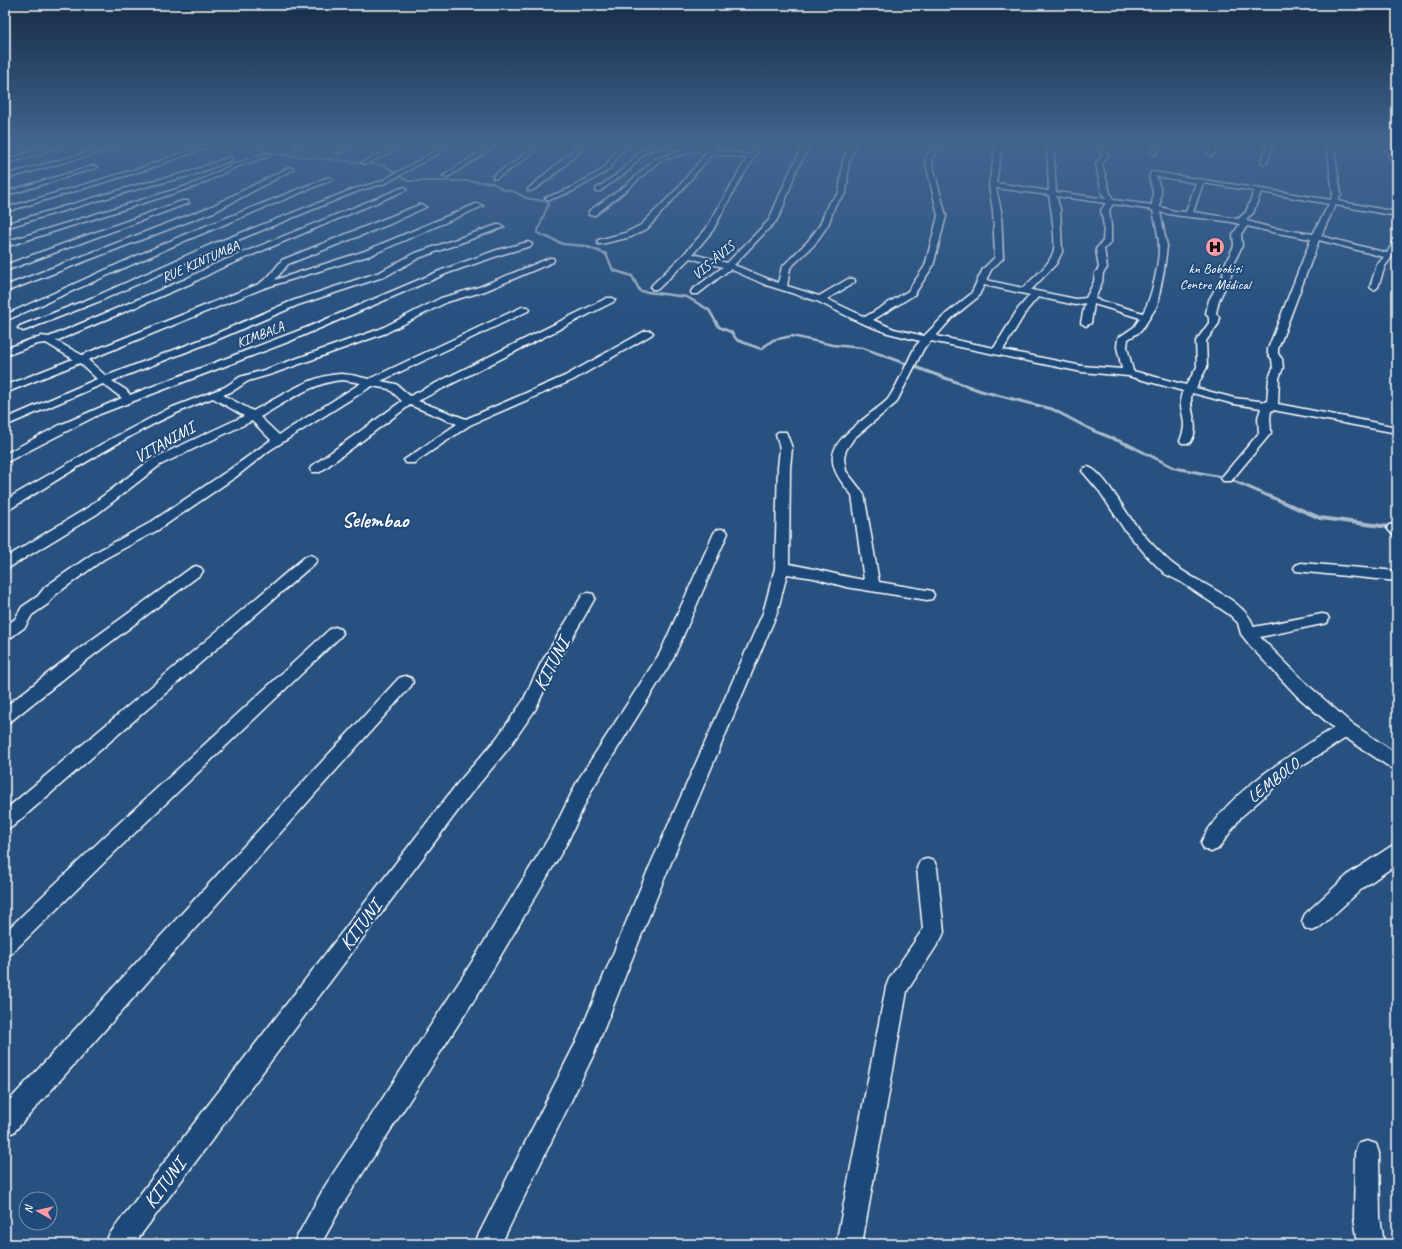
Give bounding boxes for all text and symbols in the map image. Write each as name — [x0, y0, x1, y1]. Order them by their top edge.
street label: RUE KINTUMBA — [159, 236, 242, 286]
street label: VIS-ÀVIS — [689, 236, 740, 283]
hospital icon: kn Bobokisi Centre Médical — [1204, 236, 1226, 258]
place label: kn Bobokisi Centre Médical — [1180, 260, 1253, 293]
street label: KIMBALA — [234, 317, 287, 351]
street label: VITANIMI — [130, 415, 202, 468]
district label: Selembao — [342, 507, 410, 533]
street label: KITUNI — [527, 630, 578, 695]
street label: LEMBOLO — [1243, 753, 1305, 807]
street label: KITUNI — [334, 892, 390, 955]
street label: KITUNI — [138, 1150, 194, 1213]
north arrow — [18, 1191, 58, 1231]
text: N — [21, 1203, 36, 1214]

